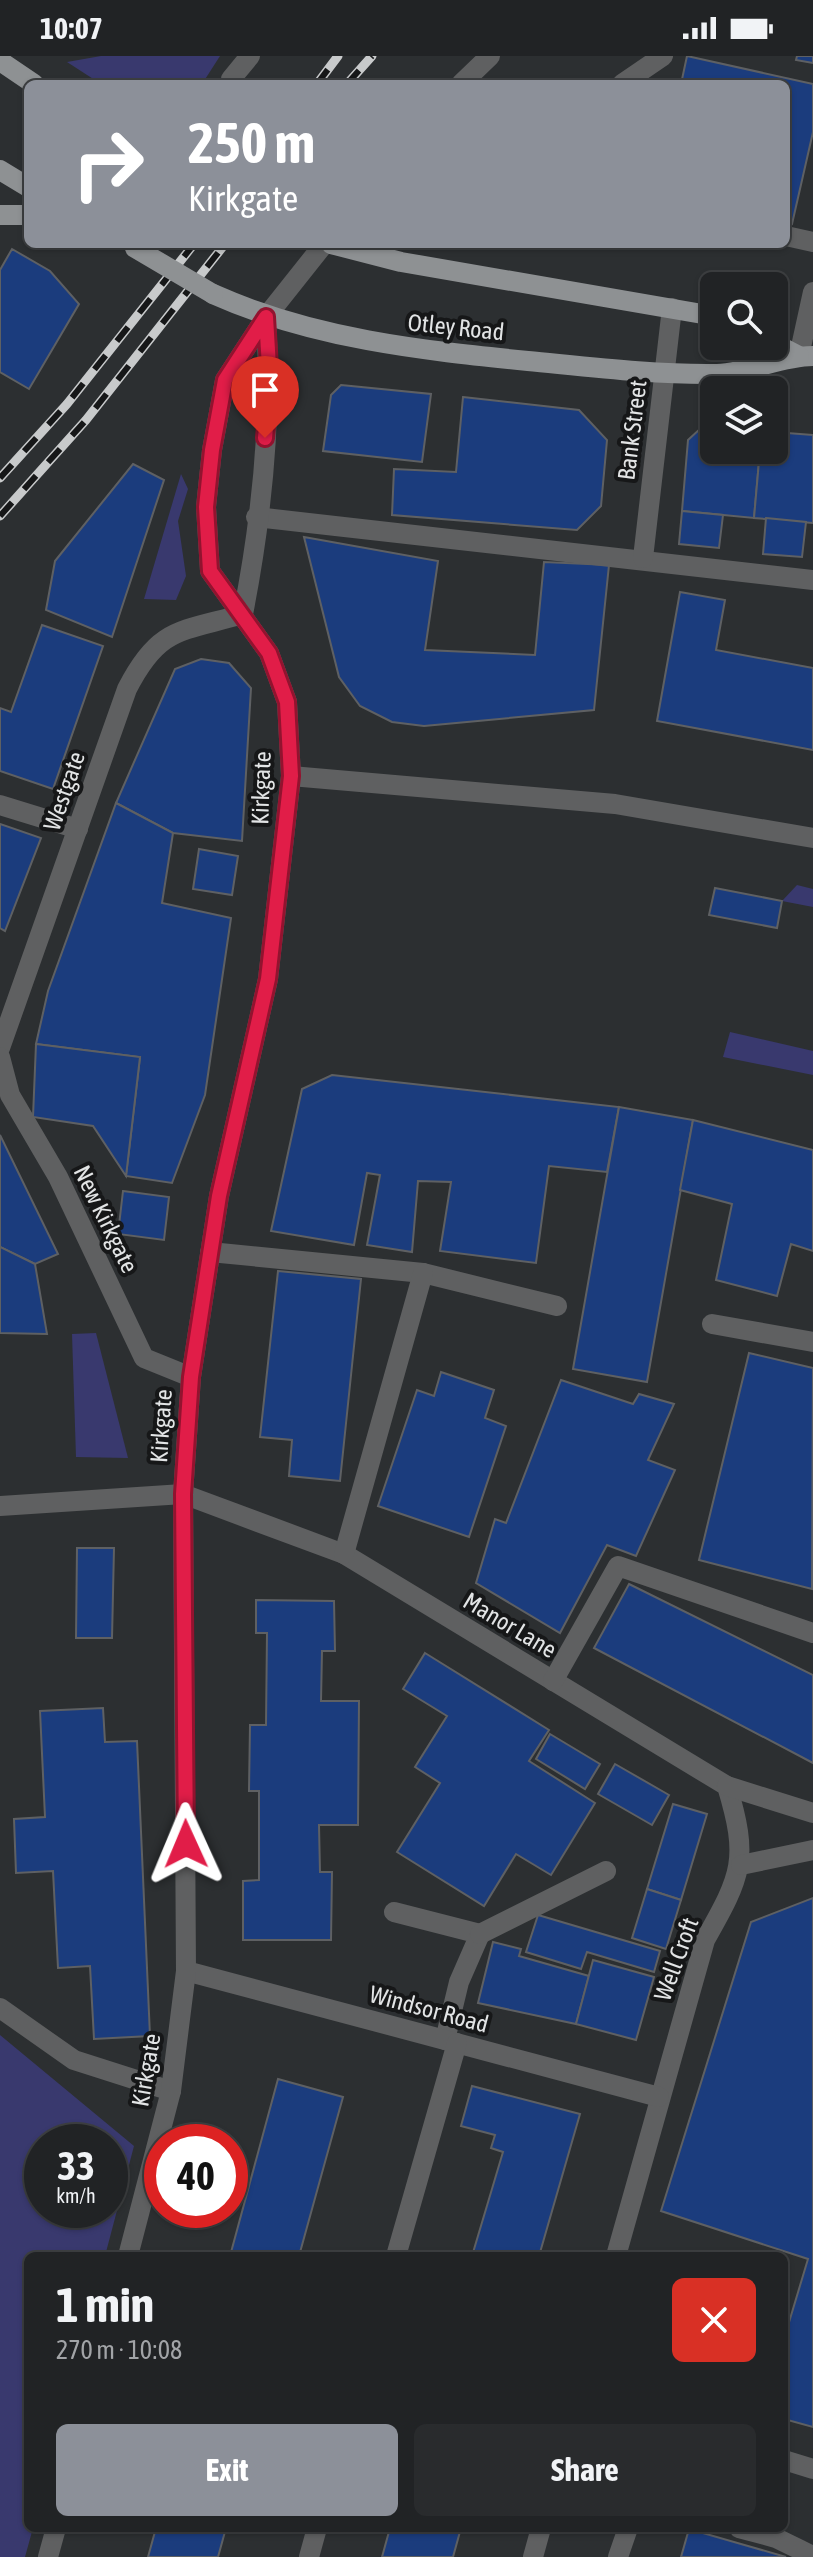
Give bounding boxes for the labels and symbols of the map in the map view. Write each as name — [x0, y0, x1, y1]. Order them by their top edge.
street label: Otley Road — [407, 309, 505, 345]
pin — [231, 356, 299, 438]
street label: Bank Street — [612, 378, 652, 482]
street label: Westgate — [38, 748, 90, 834]
street label: Kirkgate — [246, 751, 276, 825]
street label: New Kirkgate — [68, 1161, 144, 1277]
street label: Kirkgate — [145, 1388, 177, 1464]
street label: Manor Lane — [459, 1587, 561, 1663]
position arrow — [144, 1802, 228, 1886]
street label: Well Croft — [649, 1914, 703, 2004]
street label: Windsor Road — [367, 1980, 491, 2038]
street label: Kirkgate — [126, 2031, 166, 2109]
speed limit sign: 40 — [144, 2124, 248, 2228]

